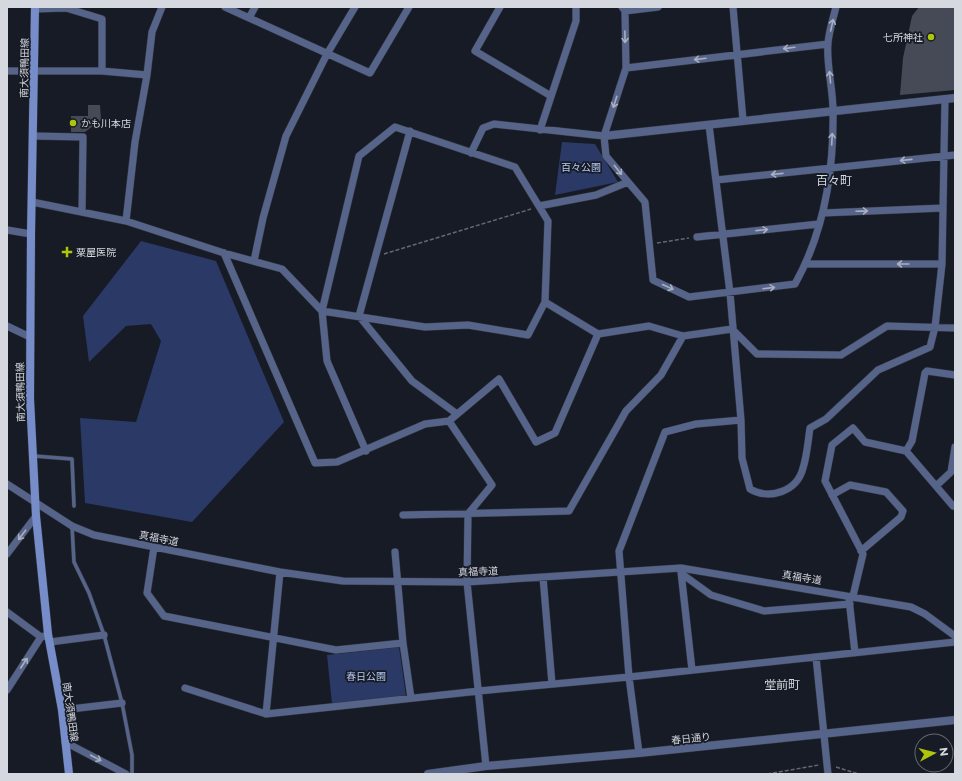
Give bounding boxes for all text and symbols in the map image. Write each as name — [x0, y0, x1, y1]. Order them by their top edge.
one-way arrow — [829, 19, 836, 32]
one-way arrow — [622, 30, 629, 43]
place label: 七所神社 — [883, 31, 923, 44]
marker: 七所神社 — [926, 32, 936, 42]
street label: 南大須鴨田線 — [17, 38, 32, 98]
one-way arrow — [783, 44, 796, 52]
one-way arrow — [694, 55, 707, 63]
one-way arrow — [827, 71, 834, 84]
one-way arrow — [611, 95, 618, 108]
place label: かも川本店 — [81, 117, 131, 130]
marker: かも川本店 — [68, 118, 78, 128]
one-way arrow — [828, 133, 835, 146]
one-way arrow — [900, 157, 913, 164]
park label: 百々公園 — [561, 161, 601, 174]
one-way arrow — [614, 165, 622, 176]
one-way arrow — [771, 170, 784, 177]
district label: 百々町 — [816, 173, 852, 188]
one-way arrow — [855, 207, 868, 215]
one-way arrow — [755, 226, 768, 234]
marker: 粟屋医院 — [61, 246, 73, 258]
place label: 粟屋医院 — [76, 246, 116, 259]
one-way arrow — [897, 260, 910, 268]
one-way arrow — [662, 284, 674, 291]
one-way arrow — [762, 284, 775, 292]
street label: 南大須鴨田線 — [13, 362, 28, 422]
street label: 真福寺道 — [138, 528, 180, 549]
one-way arrow — [17, 529, 26, 540]
street label: 真福寺道 — [458, 564, 498, 579]
street label: 真福寺道 — [781, 568, 823, 587]
one-way arrow — [20, 658, 28, 669]
park label: 春日公園 — [346, 670, 386, 683]
district label: 堂前町 — [764, 677, 800, 692]
street label: 南大須鴨田線 — [60, 681, 81, 743]
street label: 春日通り — [670, 730, 712, 747]
north arrow — [914, 733, 954, 773]
text: N — [936, 747, 951, 757]
one-way arrow — [89, 755, 101, 762]

